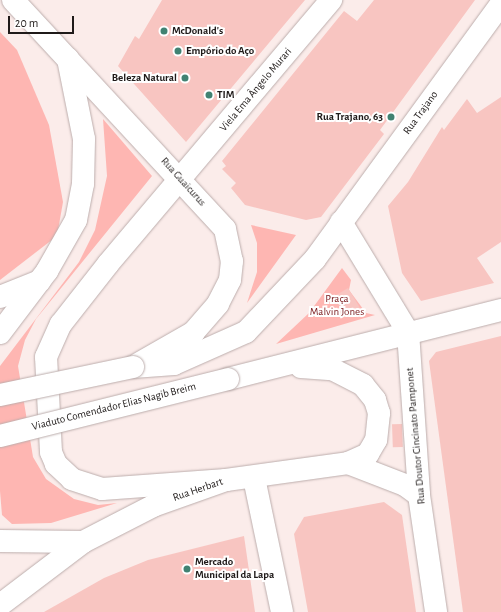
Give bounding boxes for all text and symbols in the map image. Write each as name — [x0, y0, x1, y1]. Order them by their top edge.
scale bar — [10, 8, 76, 34]
text: 20 m — [15, 17, 38, 29]
place label: McDonald's — [172, 24, 223, 38]
marker: McDonald's — [159, 26, 169, 36]
place label: Empório do Aço — [186, 44, 254, 58]
street label: Viela Ema Ângelo Murari — [217, 45, 295, 135]
marker: Empório do Aço — [173, 46, 183, 56]
place label: Beleza Natural — [112, 71, 177, 85]
marker: Beleza Natural — [180, 73, 190, 83]
place label: TIM — [217, 88, 235, 102]
street label: Rua Trajano — [401, 89, 441, 137]
marker: TIM — [204, 90, 214, 100]
place label: Rua Trajano, 63 — [317, 110, 383, 124]
marker: Rua Trajano, 63 — [386, 112, 396, 122]
street label: Rua Guaicurus — [158, 155, 208, 209]
park label: Praça Malvin Jones — [310, 293, 364, 319]
street label: Rua Doutor Cincinato Pamponet — [403, 367, 429, 505]
street label: Viaduto Comendador Elias Nagib Breim — [31, 380, 197, 434]
street label: Rua Herbart — [171, 475, 225, 505]
place label: Mercado Municipal da Lapa — [195, 556, 274, 582]
marker: Mercado Municipal da Lapa — [182, 564, 192, 574]

